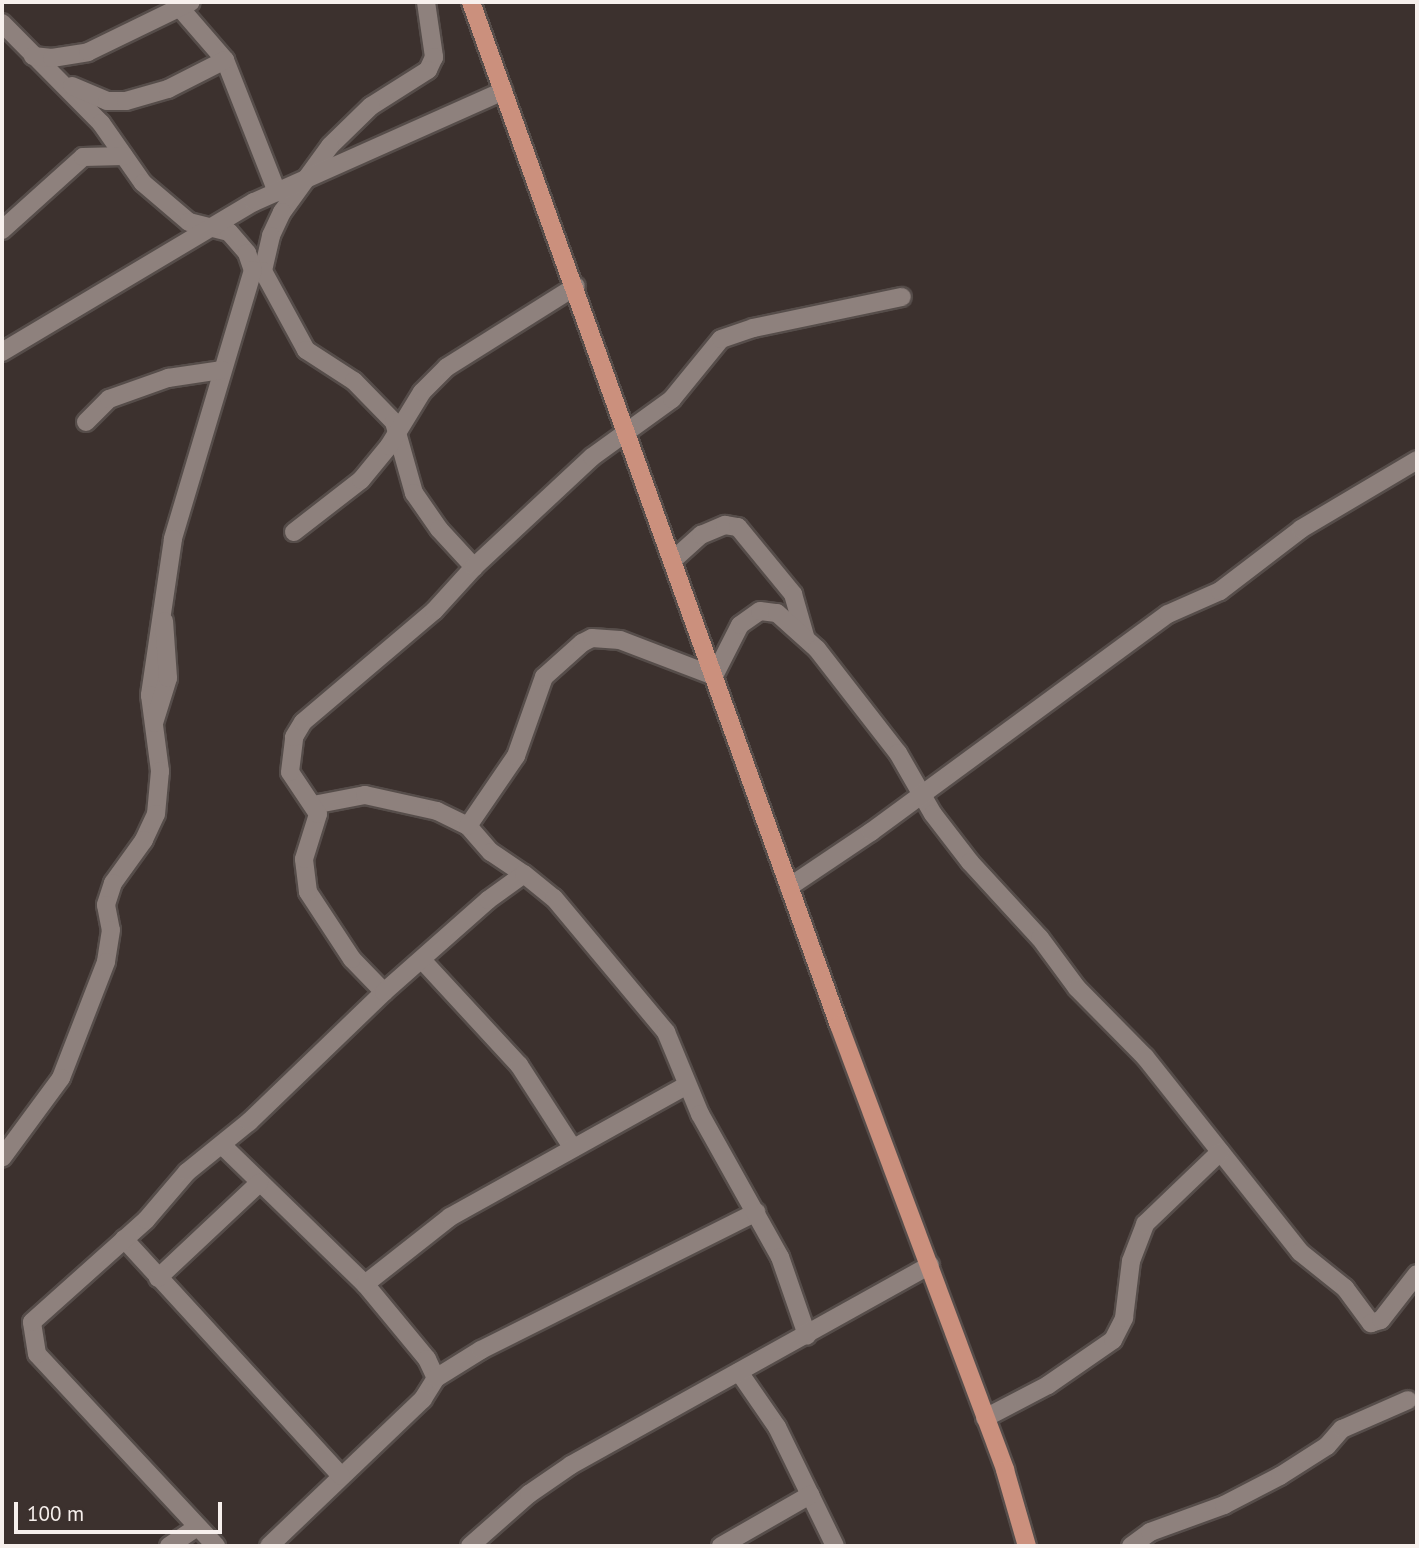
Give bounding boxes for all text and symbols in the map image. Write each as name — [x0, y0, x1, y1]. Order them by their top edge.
scale bar — [18, 1488, 226, 1532]
text: 100 m — [27, 1500, 84, 1527]

